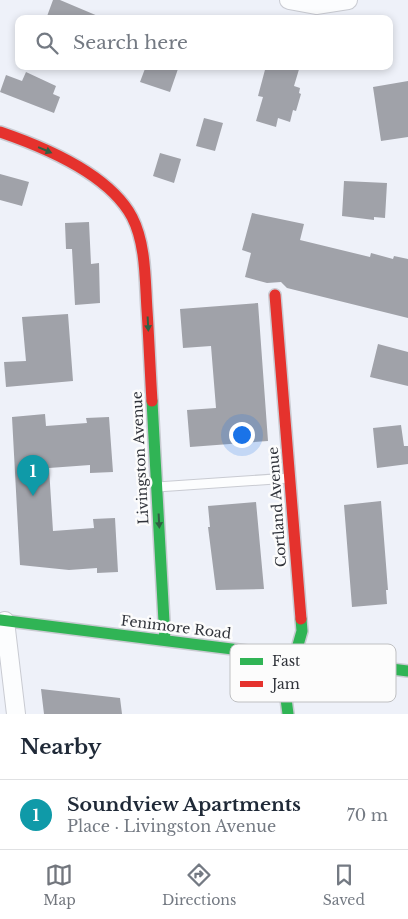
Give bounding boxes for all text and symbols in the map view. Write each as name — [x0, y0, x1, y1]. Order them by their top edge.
search box — [15, 15, 393, 70]
icon: search — [33, 29, 61, 57]
text: Search here — [73, 31, 188, 54]
one-way arrow — [38, 147, 52, 155]
one-way arrow — [144, 316, 152, 332]
street label: Livingston Avenue — [128, 391, 152, 525]
your location — [229, 422, 255, 448]
street label: Cortland Avenue — [264, 446, 290, 568]
pin: 1 — [17, 455, 49, 496]
one-way arrow — [155, 513, 163, 529]
street label: Fenimore Road — [120, 611, 233, 643]
legend — [230, 644, 396, 702]
text: Fast — [272, 652, 301, 670]
text: Jam — [270, 675, 300, 693]
text: Nearby — [20, 734, 101, 760]
text: Soundview Apartments — [67, 793, 301, 816]
text: 1 — [33, 805, 39, 825]
text: 70 m — [347, 805, 388, 825]
text: Place · Livingston Avenue — [67, 816, 276, 836]
tab: Map — [43, 861, 76, 909]
tab: Directions — [162, 861, 236, 909]
tab: Saved — [323, 861, 365, 909]

